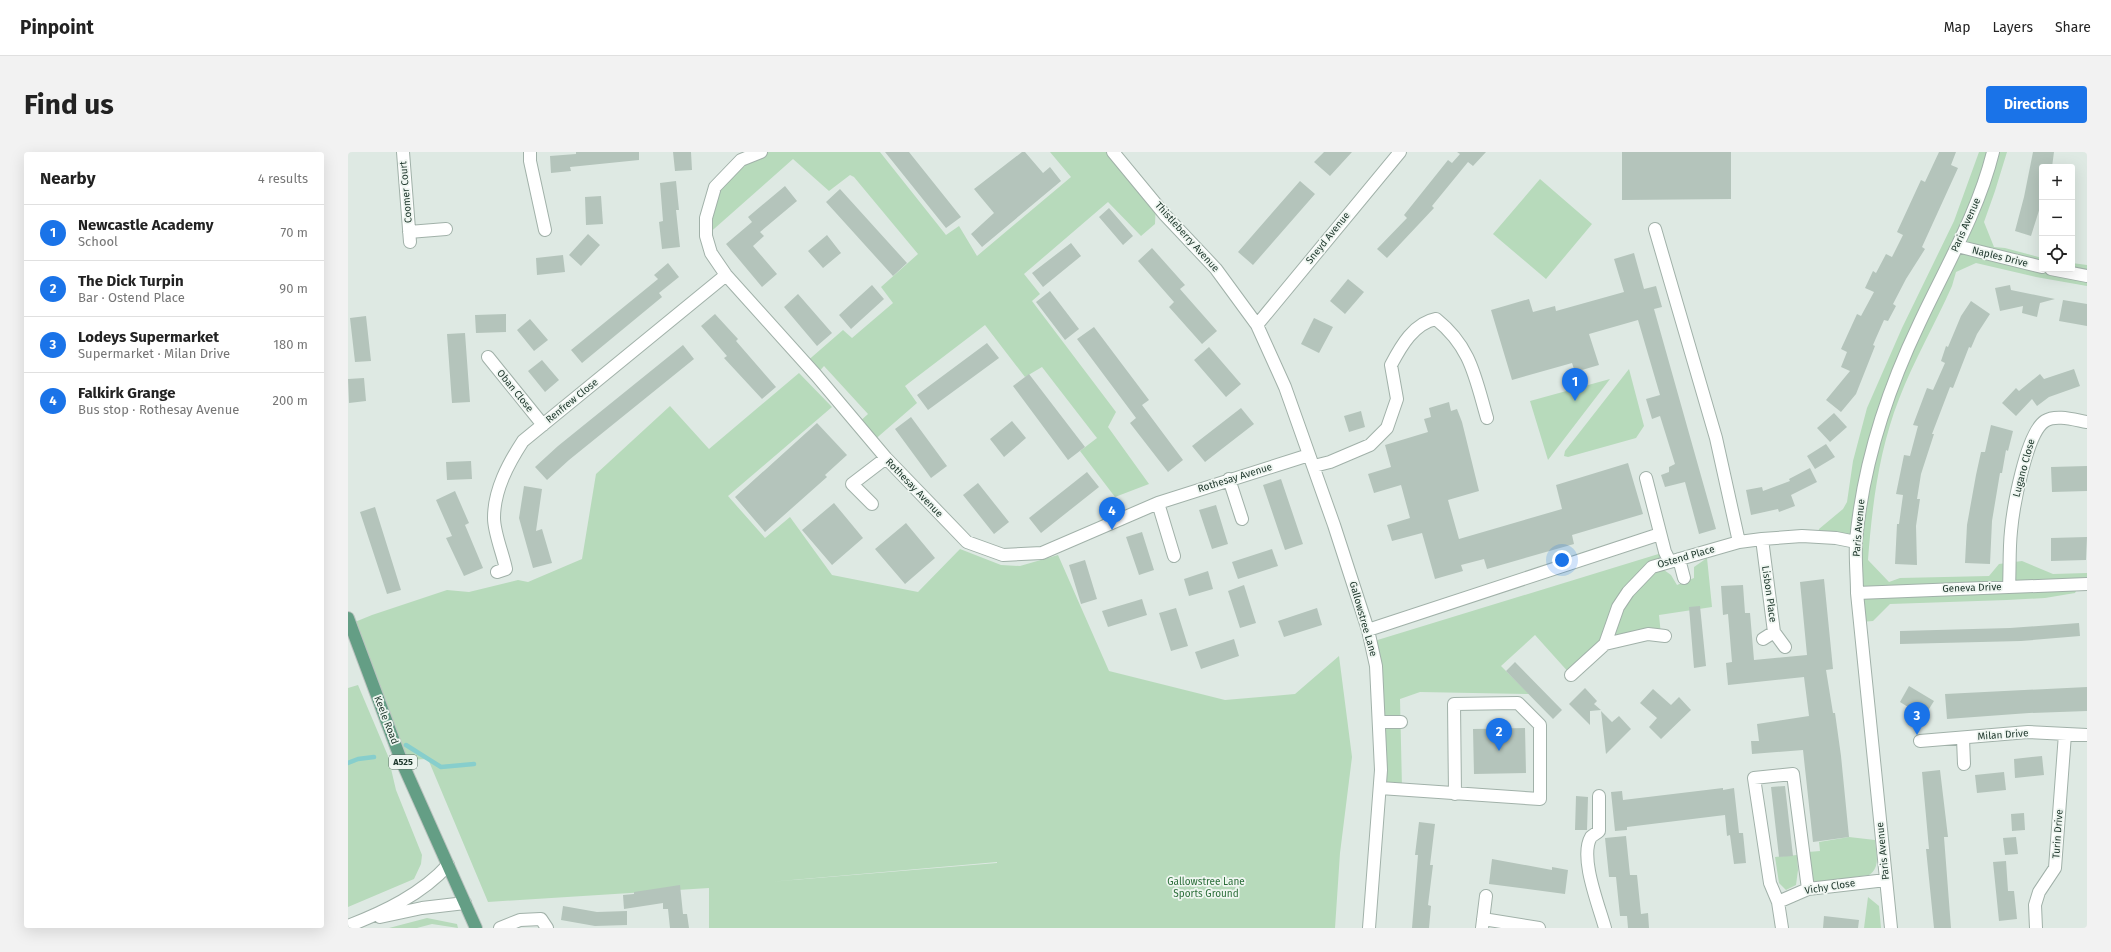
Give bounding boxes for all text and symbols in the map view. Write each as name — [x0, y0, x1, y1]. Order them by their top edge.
text: Pinpoint — [20, 16, 94, 39]
text: Map — [1944, 19, 1970, 36]
text: Layers — [1992, 19, 2033, 36]
text: Share — [2055, 19, 2091, 36]
button: Directions — [1986, 86, 2087, 123]
text: Find us — [24, 88, 114, 121]
street label: Coomer Court — [397, 160, 415, 223]
map controls — [2039, 164, 2075, 272]
button: + — [2039, 164, 2075, 200]
text: Nearby — [40, 168, 95, 189]
text: 4 results — [258, 171, 308, 186]
street label: Paris Avenue — [1949, 196, 1983, 254]
street label: Thistleberry Avenue — [1152, 199, 1222, 275]
button: − — [2039, 200, 2075, 236]
street label: Sneyd Avenue — [1303, 210, 1353, 266]
text: Newcastle Academy — [78, 216, 213, 234]
text: 1 — [50, 225, 56, 240]
text: 70 m — [281, 225, 308, 240]
text: School — [78, 234, 118, 249]
button: locate — [2039, 236, 2075, 272]
street label: Naples Drive — [1971, 244, 2029, 270]
text: The Dick Turpin — [78, 272, 184, 290]
text: 2 — [50, 281, 56, 296]
text: 90 m — [279, 281, 308, 296]
text: Bar · Ostend Place — [78, 290, 185, 305]
text: Lodeys Supermarket — [78, 328, 219, 346]
text: 3 — [50, 337, 56, 352]
text: 180 m — [273, 337, 308, 352]
text: Supermarket · Milan Drive — [78, 346, 230, 361]
street label: Oban Close — [494, 367, 536, 415]
pin: 1 — [1562, 368, 1588, 401]
street label: Renfrew Close — [543, 376, 601, 426]
text: Falkirk Grange — [78, 384, 176, 402]
text: 4 — [49, 393, 57, 408]
text: 200 m — [272, 393, 308, 408]
text: Bus stop · Rothesay Avenue — [78, 402, 239, 417]
street label: Lugano Close — [2010, 438, 2038, 498]
street label: Rothesay Avenue — [883, 456, 945, 520]
street label: Rothesay Avenue — [1196, 461, 1274, 495]
pin: 4 — [1099, 497, 1125, 530]
street label: Paris Avenue — [1851, 499, 1867, 557]
street label: Ostend Place — [1656, 543, 1716, 571]
your location — [1552, 550, 1572, 570]
street label: Lisbon Place — [1759, 565, 1779, 623]
street label: Gallowstree Lane — [1347, 580, 1379, 658]
street label: Geneva Drive — [1942, 581, 2002, 595]
street label: Keele Road — [371, 694, 401, 746]
pin: 3 — [1904, 702, 1930, 735]
pin: 2 — [1486, 718, 1512, 751]
street label: Milan Drive — [1977, 727, 2029, 743]
road number: A525 — [389, 755, 417, 769]
street label: Turin Drive — [2050, 809, 2066, 859]
street label: Paris Avenue — [1874, 822, 1892, 880]
park label: Gallowstree Lane Sports Ground — [1167, 876, 1245, 900]
street label: Vichy Close — [1804, 877, 1856, 897]

